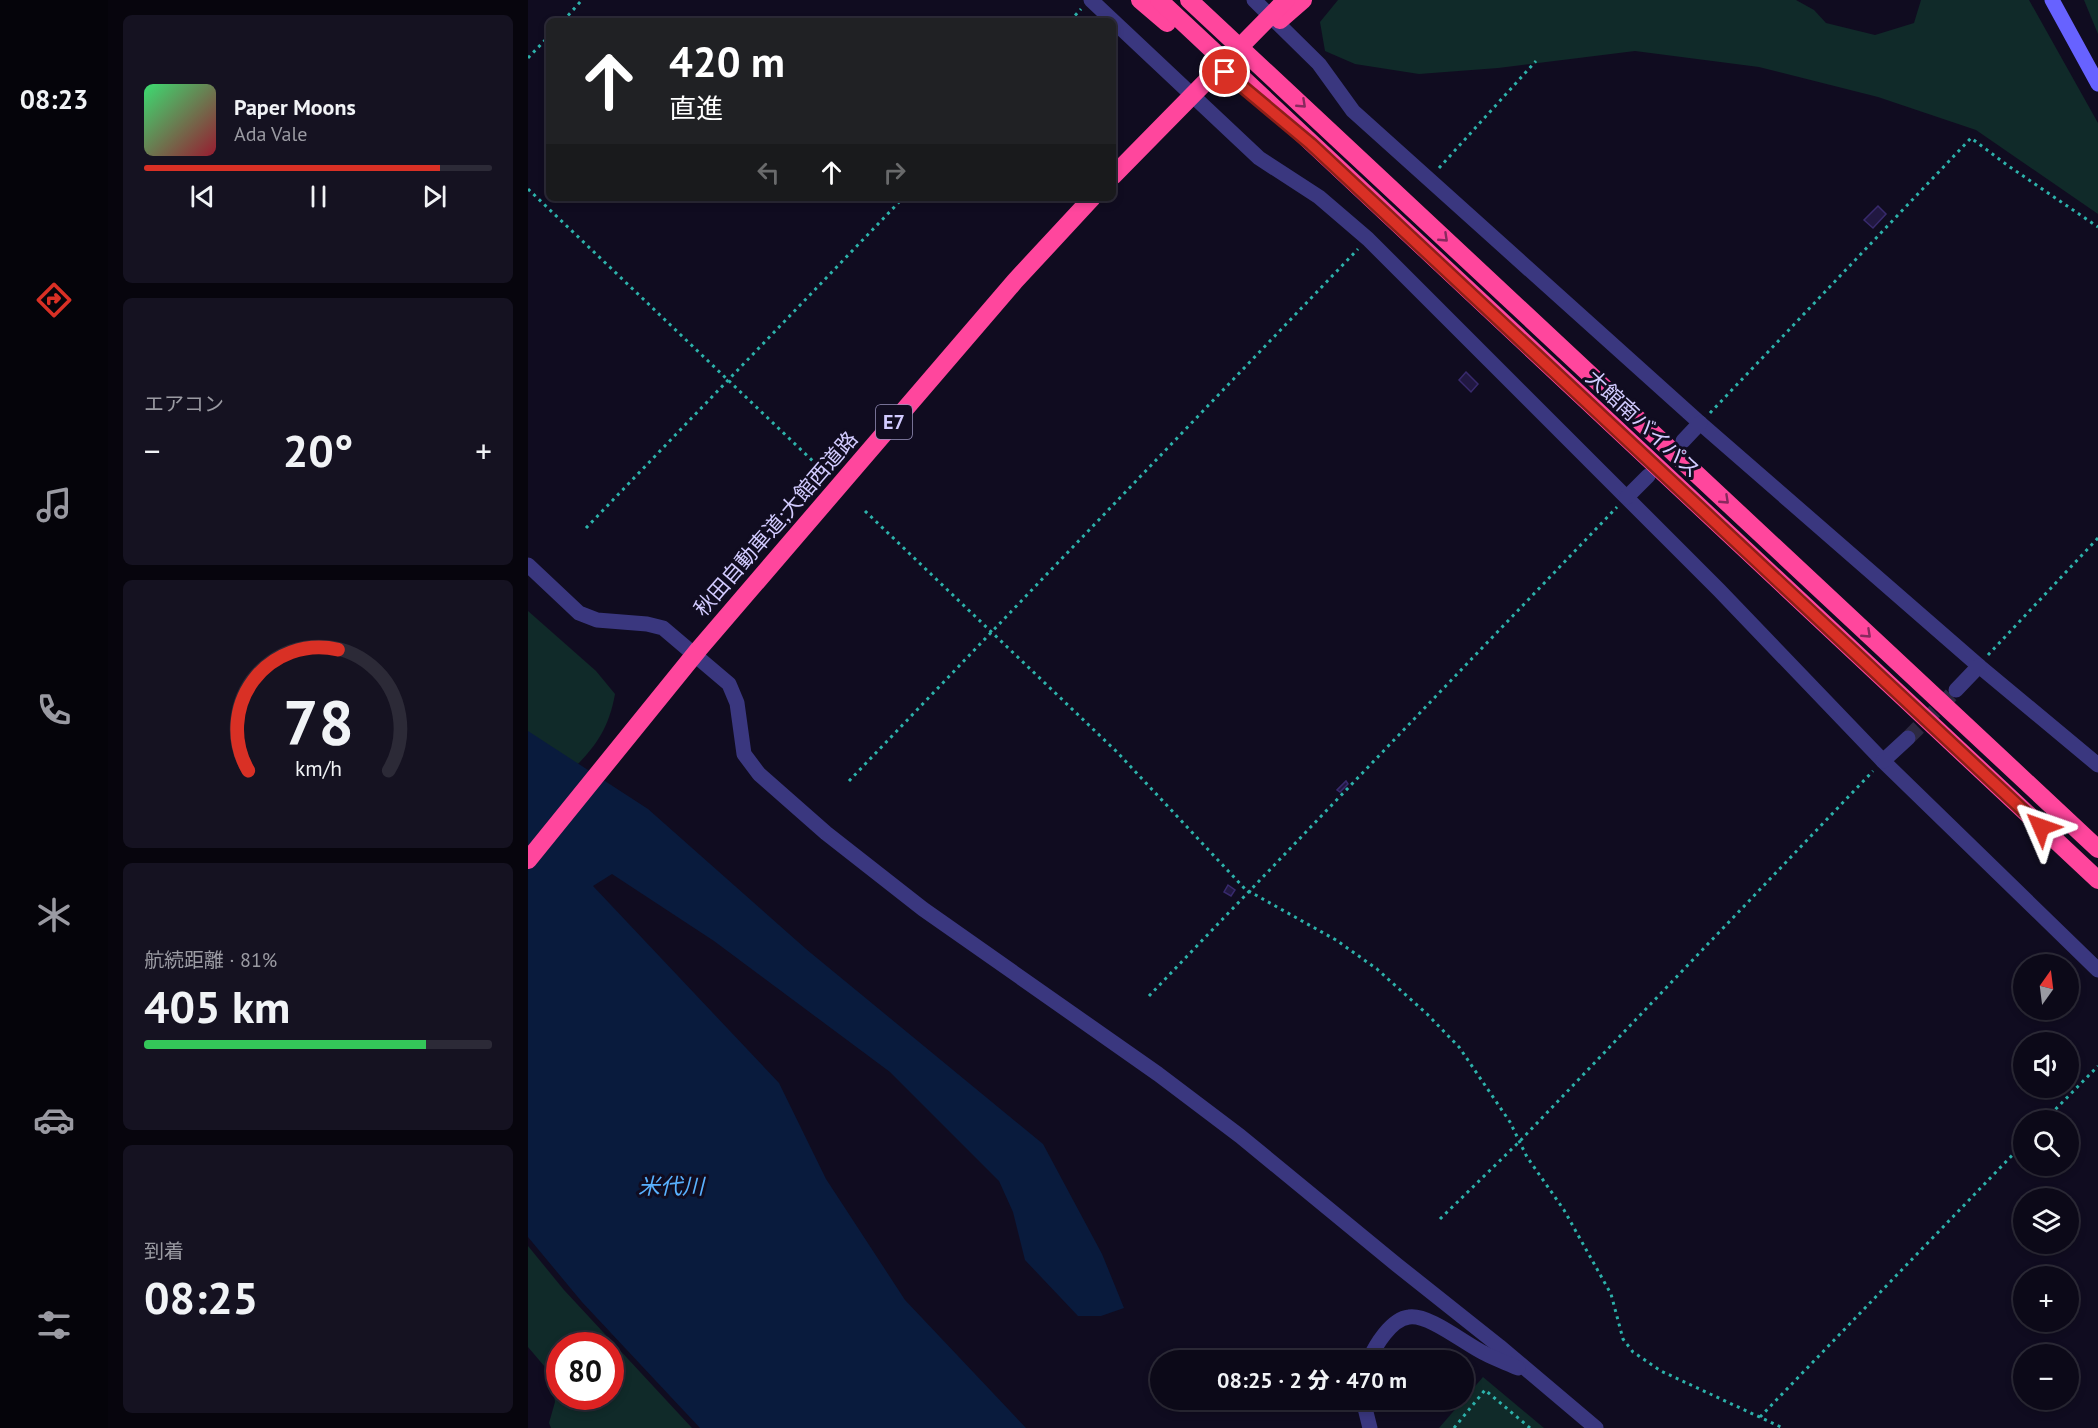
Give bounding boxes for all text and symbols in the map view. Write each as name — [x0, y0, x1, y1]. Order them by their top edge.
text: 420 m — [669, 34, 785, 89]
icon: ahead — [570, 42, 648, 120]
pin — [1199, 46, 1250, 97]
icon: arrive — [1208, 55, 1241, 88]
text: 08:23 — [20, 82, 88, 116]
text: 直進 — [669, 91, 723, 125]
text: Paper Moons — [234, 93, 356, 121]
one-way arrow — [1295, 97, 1306, 108]
text: Ada Vale — [234, 121, 307, 147]
icon: left — [752, 156, 785, 189]
icon: ahead — [815, 156, 848, 189]
icon: right — [878, 156, 911, 189]
icon: previous — [186, 180, 219, 213]
icon: pause — [302, 180, 335, 213]
icon: next — [418, 180, 451, 213]
one-way arrow — [1438, 231, 1448, 242]
icon: directions — [33, 279, 75, 321]
street label: 大館南バイパス — [1581, 364, 1706, 483]
text: エアコン — [144, 391, 224, 417]
road number: E7 — [876, 405, 912, 439]
text: 20° — [283, 421, 353, 479]
street label: 秋田自動車道;大館西道路 — [688, 426, 863, 622]
text: − — [144, 429, 161, 472]
text: + — [475, 429, 492, 472]
icon: music — [33, 484, 75, 526]
one-way arrow — [1718, 493, 1728, 504]
one-way arrow — [1860, 626, 1871, 637]
text: 78 — [283, 681, 353, 762]
icon: phone — [33, 689, 75, 731]
text: km/h — [294, 754, 341, 782]
position arrow — [2009, 795, 2073, 859]
icon: climate — [33, 894, 75, 936]
text: 航続距離 · 81% — [144, 947, 277, 973]
north arrow — [2013, 954, 2079, 1020]
map controls — [2013, 954, 2079, 1410]
text: 405 km — [144, 977, 290, 1035]
button: sound — [2013, 1032, 2079, 1098]
icon: car — [33, 1099, 75, 1141]
button: search — [2013, 1110, 2079, 1176]
water label: 米代川 — [638, 1172, 706, 1200]
button: layers — [2013, 1188, 2079, 1254]
text: 到着 — [144, 1238, 184, 1264]
button: + — [2013, 1266, 2079, 1332]
text: 08:25 — [144, 1268, 258, 1326]
icon: filters — [33, 1304, 75, 1346]
speed limit sign: 80 — [546, 1332, 624, 1410]
button: − — [2013, 1344, 2079, 1410]
text: 08:25 · 2 分 · 470 m — [1217, 1366, 1407, 1394]

